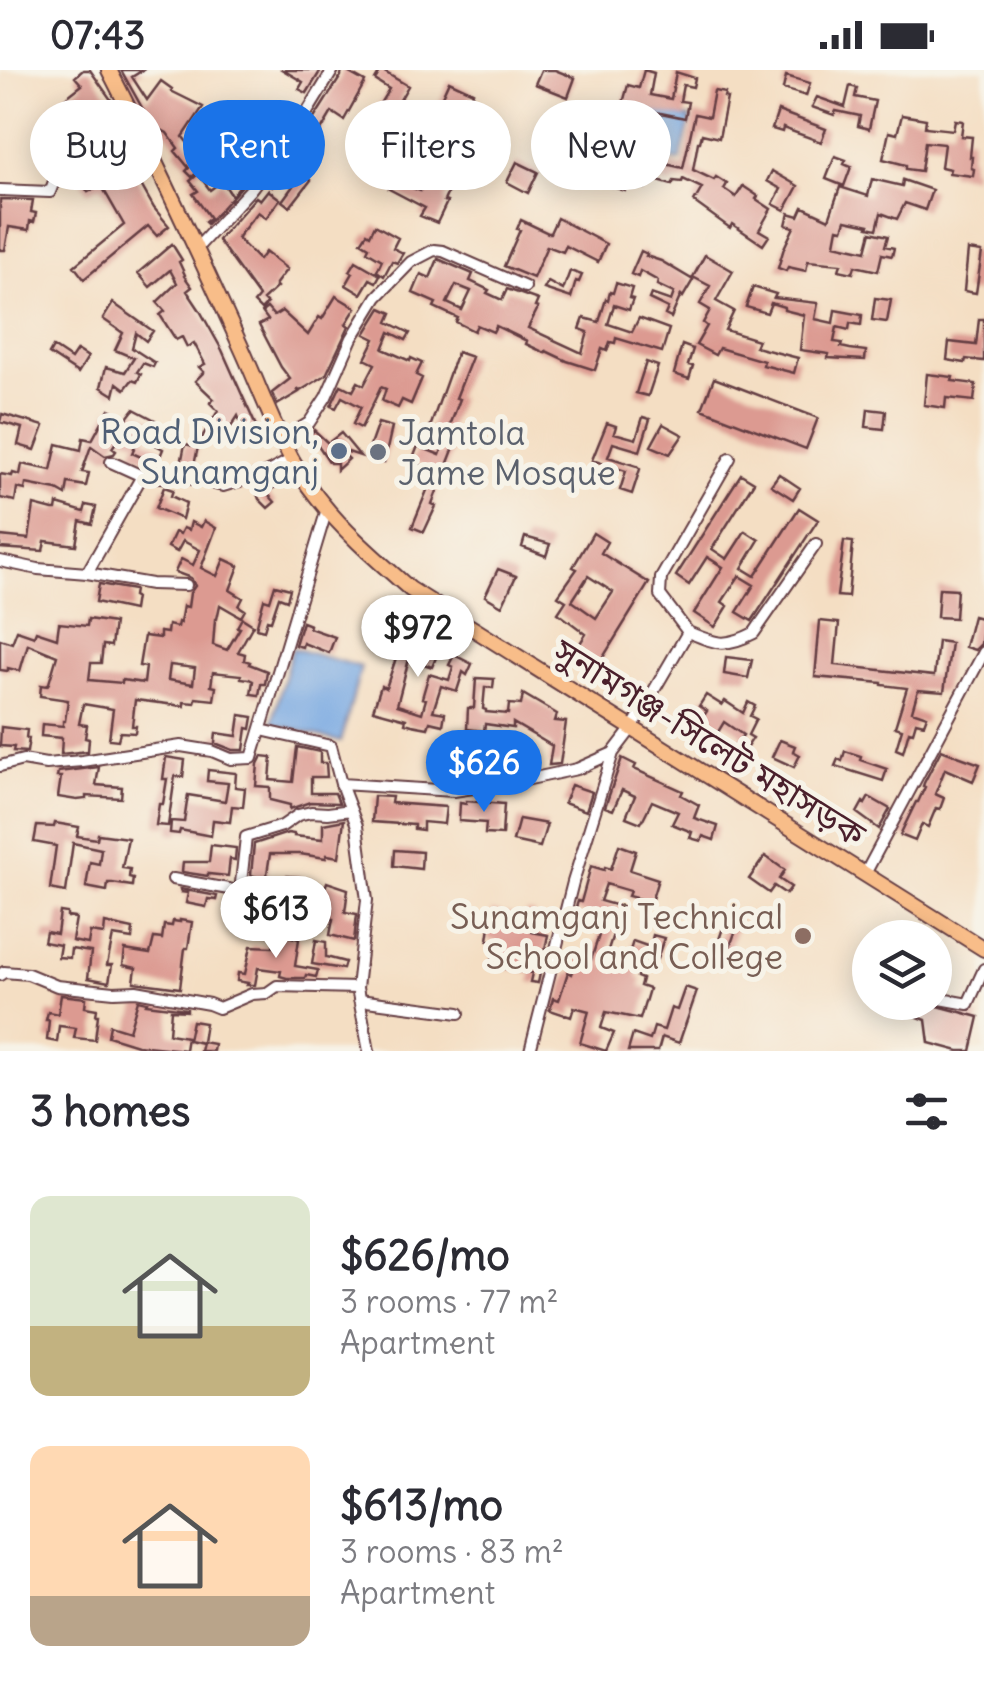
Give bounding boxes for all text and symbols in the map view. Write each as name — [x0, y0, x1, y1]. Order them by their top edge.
text: 07:43 — [50, 12, 145, 59]
chip: Buy — [30, 100, 163, 190]
chip: Rent — [183, 100, 325, 190]
chip: Filters — [345, 100, 511, 190]
chip: New — [531, 100, 671, 190]
place label: Road Division, Sunamganj — [100, 409, 319, 493]
place label: Jamtola Jame Mosque — [398, 410, 616, 494]
marker: Road Division, Sunamganj — [328, 440, 350, 462]
marker: Jamtola Jame Mosque — [367, 441, 389, 463]
pin: $972 — [359, 595, 477, 680]
text: $972 — [383, 607, 453, 648]
street label: সুনামগঞ্জ-সিলেট মহাসড়ক — [545, 628, 875, 856]
pin: $626 — [425, 730, 543, 815]
text: $626 — [448, 742, 520, 783]
pin: $613 — [217, 876, 335, 961]
text: $613 — [242, 888, 310, 929]
place label: Sunamganj Technical School and College — [450, 894, 783, 978]
map controls — [852, 920, 952, 1020]
button: layers — [852, 920, 952, 1020]
marker: Sunamganj Technical School and College — [792, 925, 814, 947]
icon: filters — [899, 1084, 954, 1139]
text: 3 homes — [30, 1085, 190, 1137]
text: $626/mo — [340, 1229, 510, 1281]
icon: home — [110, 1236, 230, 1356]
text: 3 rooms · 77 m² — [340, 1281, 559, 1322]
text: Apartment — [340, 1322, 495, 1363]
text: $613/mo — [340, 1479, 503, 1531]
icon: home — [110, 1486, 230, 1606]
text: 3 rooms · 83 m² — [340, 1531, 564, 1572]
text: Apartment — [340, 1572, 495, 1613]

